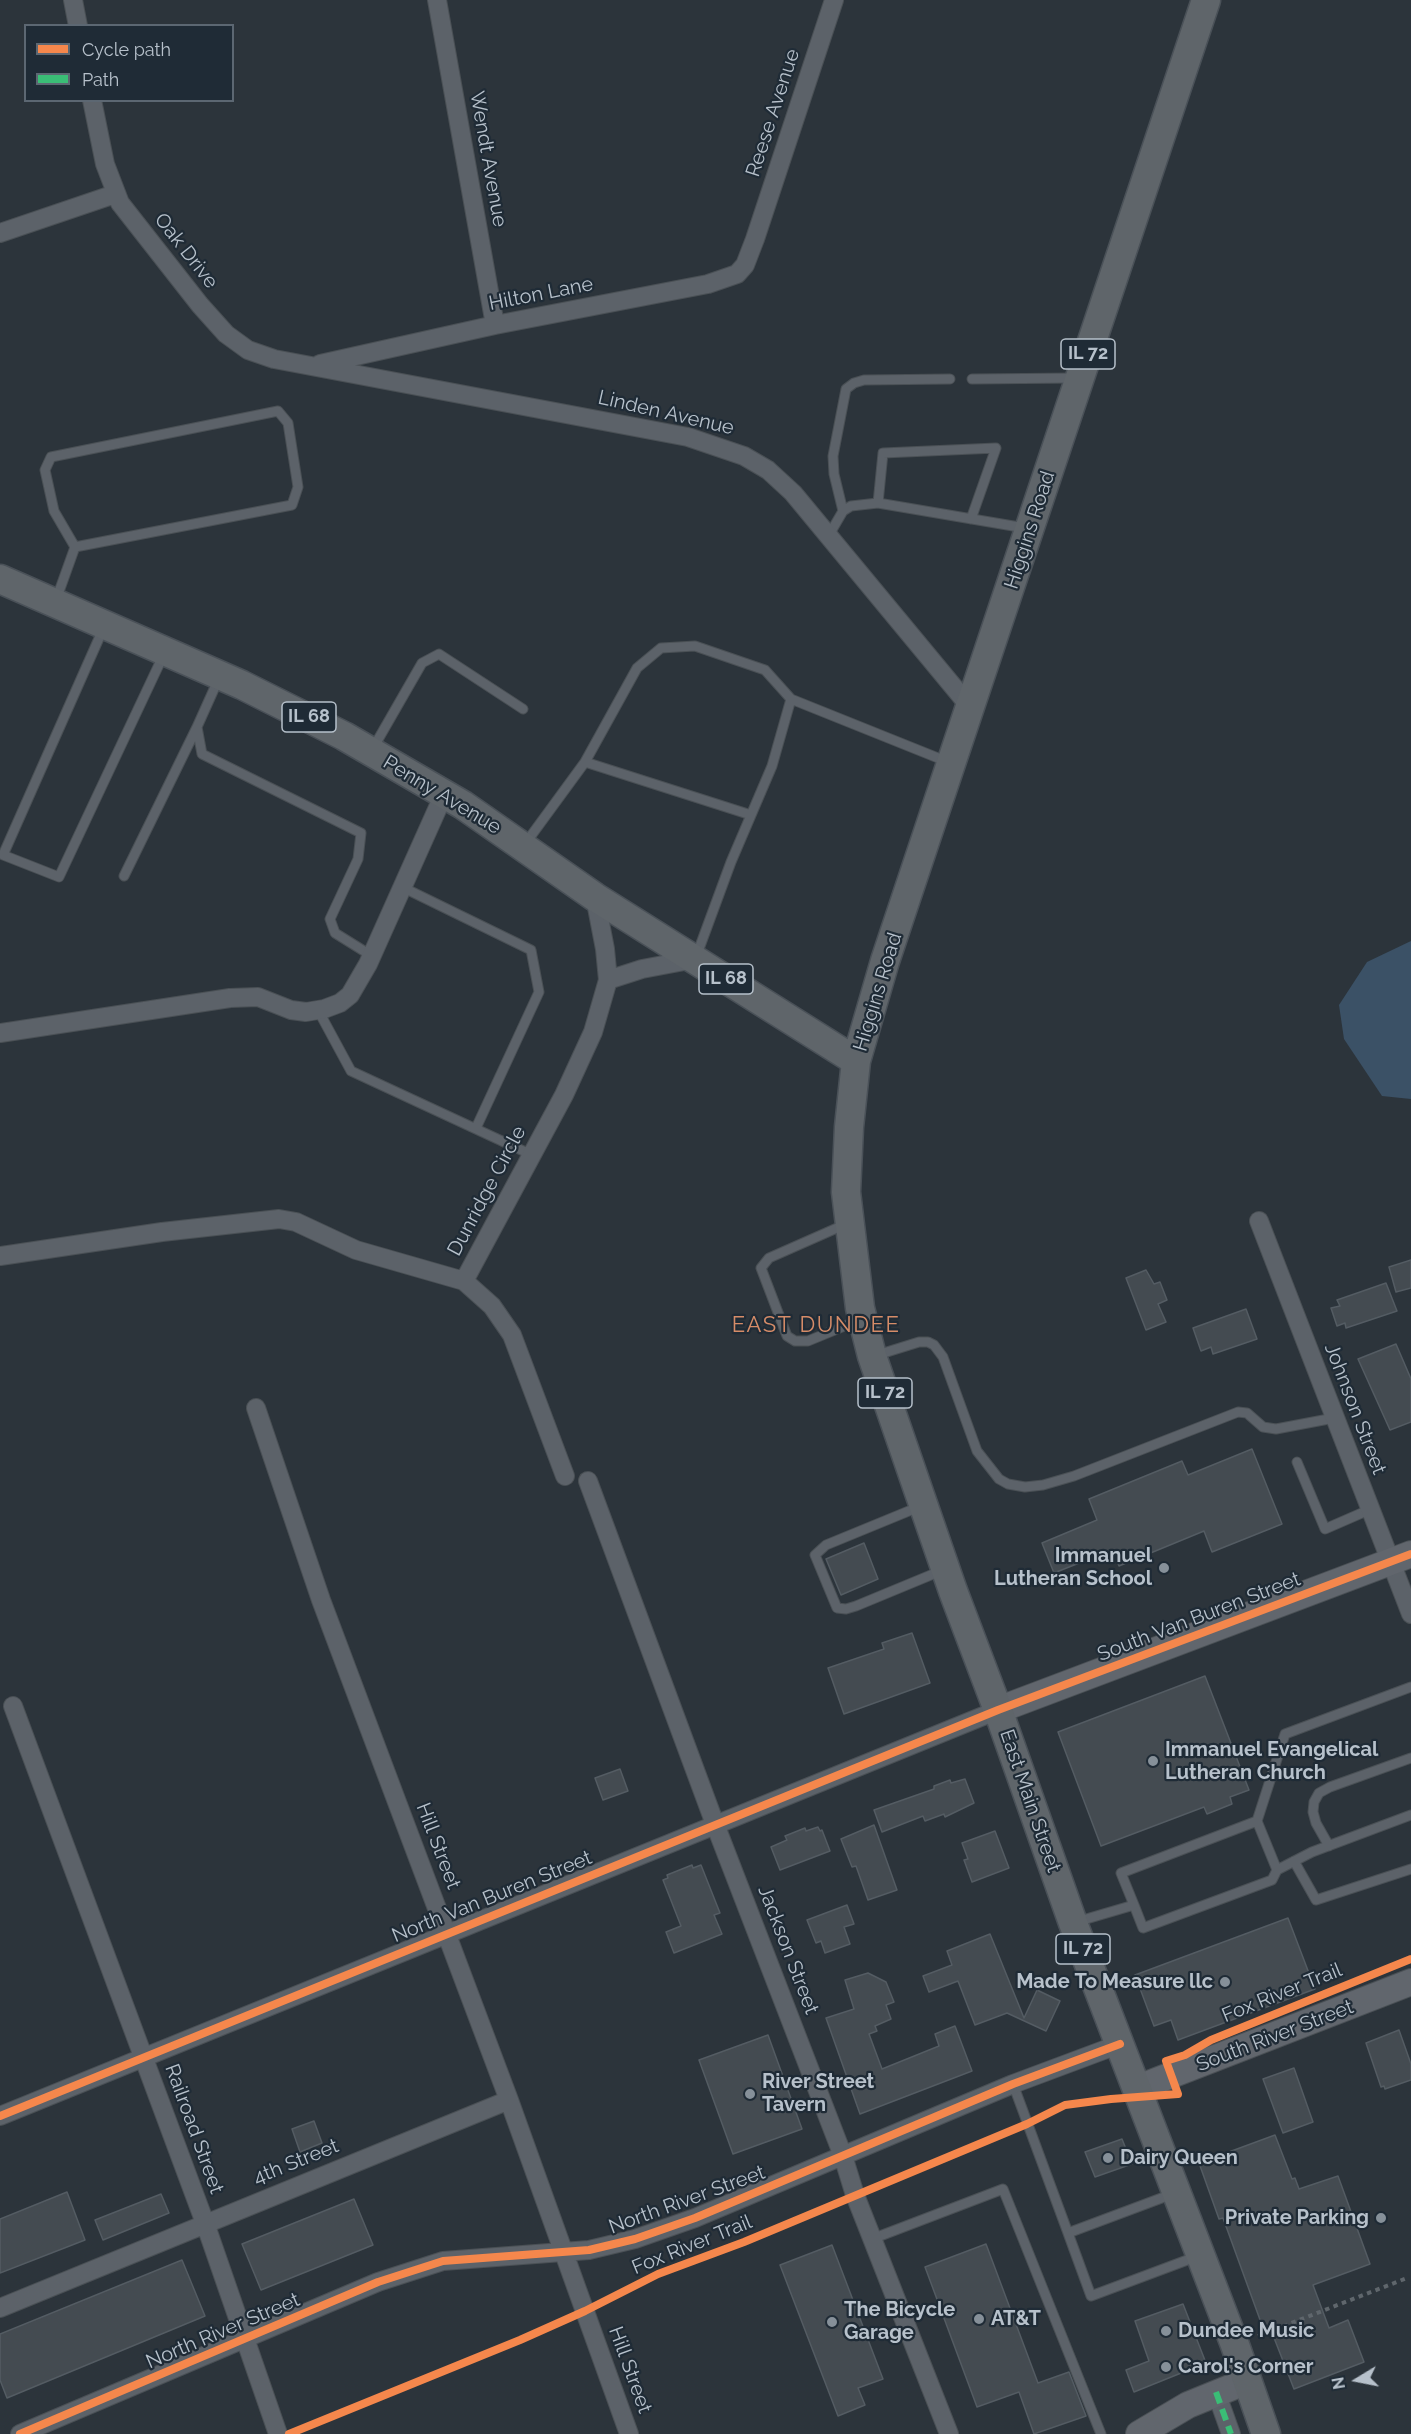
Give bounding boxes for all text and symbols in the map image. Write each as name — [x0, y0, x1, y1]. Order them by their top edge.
legend — [24, 24, 234, 102]
text: Cycle path — [82, 39, 171, 60]
street label: Reese Avenue — [741, 46, 805, 180]
text: Path — [82, 69, 119, 90]
street label: Wendt Avenue — [464, 89, 512, 229]
street label: Oak Drive — [149, 208, 223, 294]
street label: Hilton Lane — [487, 272, 595, 316]
road number: IL 72 — [1061, 339, 1115, 369]
street label: Linden Avenue — [596, 386, 736, 440]
street label: Higgins Road — [1000, 468, 1060, 592]
road number: IL 68 — [282, 702, 336, 732]
street label: Penny Avenue — [379, 750, 505, 840]
street label: Higgins Road — [849, 930, 907, 1054]
road number: IL 68 — [699, 964, 753, 994]
street label: Dunridge Circle — [443, 1122, 531, 1260]
district label: EAST DUNDEE — [732, 1312, 900, 1338]
street label: Johnson Street — [1319, 1340, 1391, 1478]
road number: IL 72 — [858, 1378, 912, 1408]
place label: Immanuel Lutheran School — [994, 1544, 1152, 1591]
marker: Immanuel Lutheran School — [1157, 1561, 1171, 1575]
street label: South Van Buren Street — [1094, 1567, 1304, 1667]
street label: East Main Street — [994, 1726, 1066, 1876]
place label: Immanuel Evangelical Lutheran Church — [1165, 1738, 1378, 1785]
marker: Immanuel Evangelical Lutheran Church — [1146, 1754, 1160, 1768]
street label: Hill Street — [411, 1799, 465, 1893]
street label: North Van Buren Street — [388, 1846, 596, 1948]
street label: Jackson Street — [752, 1882, 824, 2018]
road number: IL 72 — [1056, 1934, 1110, 1964]
street label: Fox River Trail — [1218, 1958, 1346, 2028]
place label: Made To Measure llc — [1016, 1970, 1213, 1994]
marker: Made To Measure llc — [1218, 1975, 1232, 1989]
street label: South River Street — [1193, 1995, 1357, 2077]
street label: Railroad Street — [159, 2061, 229, 2197]
place label: River Street Tavern — [762, 2070, 874, 2117]
marker: River Street Tavern — [743, 2087, 757, 2101]
street label: 4th Street — [250, 2134, 342, 2190]
place label: Dairy Queen — [1120, 2146, 1238, 2170]
marker: Dairy Queen — [1101, 2151, 1115, 2165]
street label: North River Street — [606, 2161, 768, 2239]
place label: Private Parking — [1225, 2206, 1369, 2230]
street label: Fox River Trail — [628, 2210, 756, 2280]
marker: Private Parking — [1374, 2211, 1388, 2225]
street label: North River Street — [143, 2288, 303, 2374]
place label: The Bicycle Garage — [844, 2298, 955, 2345]
place label: AT&T — [991, 2307, 1041, 2331]
marker: AT&T — [972, 2312, 986, 2326]
marker: The Bicycle Garage — [825, 2315, 839, 2329]
place label: Dundee Music — [1178, 2319, 1314, 2343]
street label: Hill Street — [603, 2323, 657, 2417]
marker: Dundee Music — [1159, 2324, 1173, 2338]
north arrow — [1327, 2350, 1387, 2410]
place label: Carol's Corner — [1178, 2355, 1313, 2379]
marker: Carol's Corner — [1159, 2360, 1173, 2374]
text: N — [1328, 2376, 1349, 2391]

